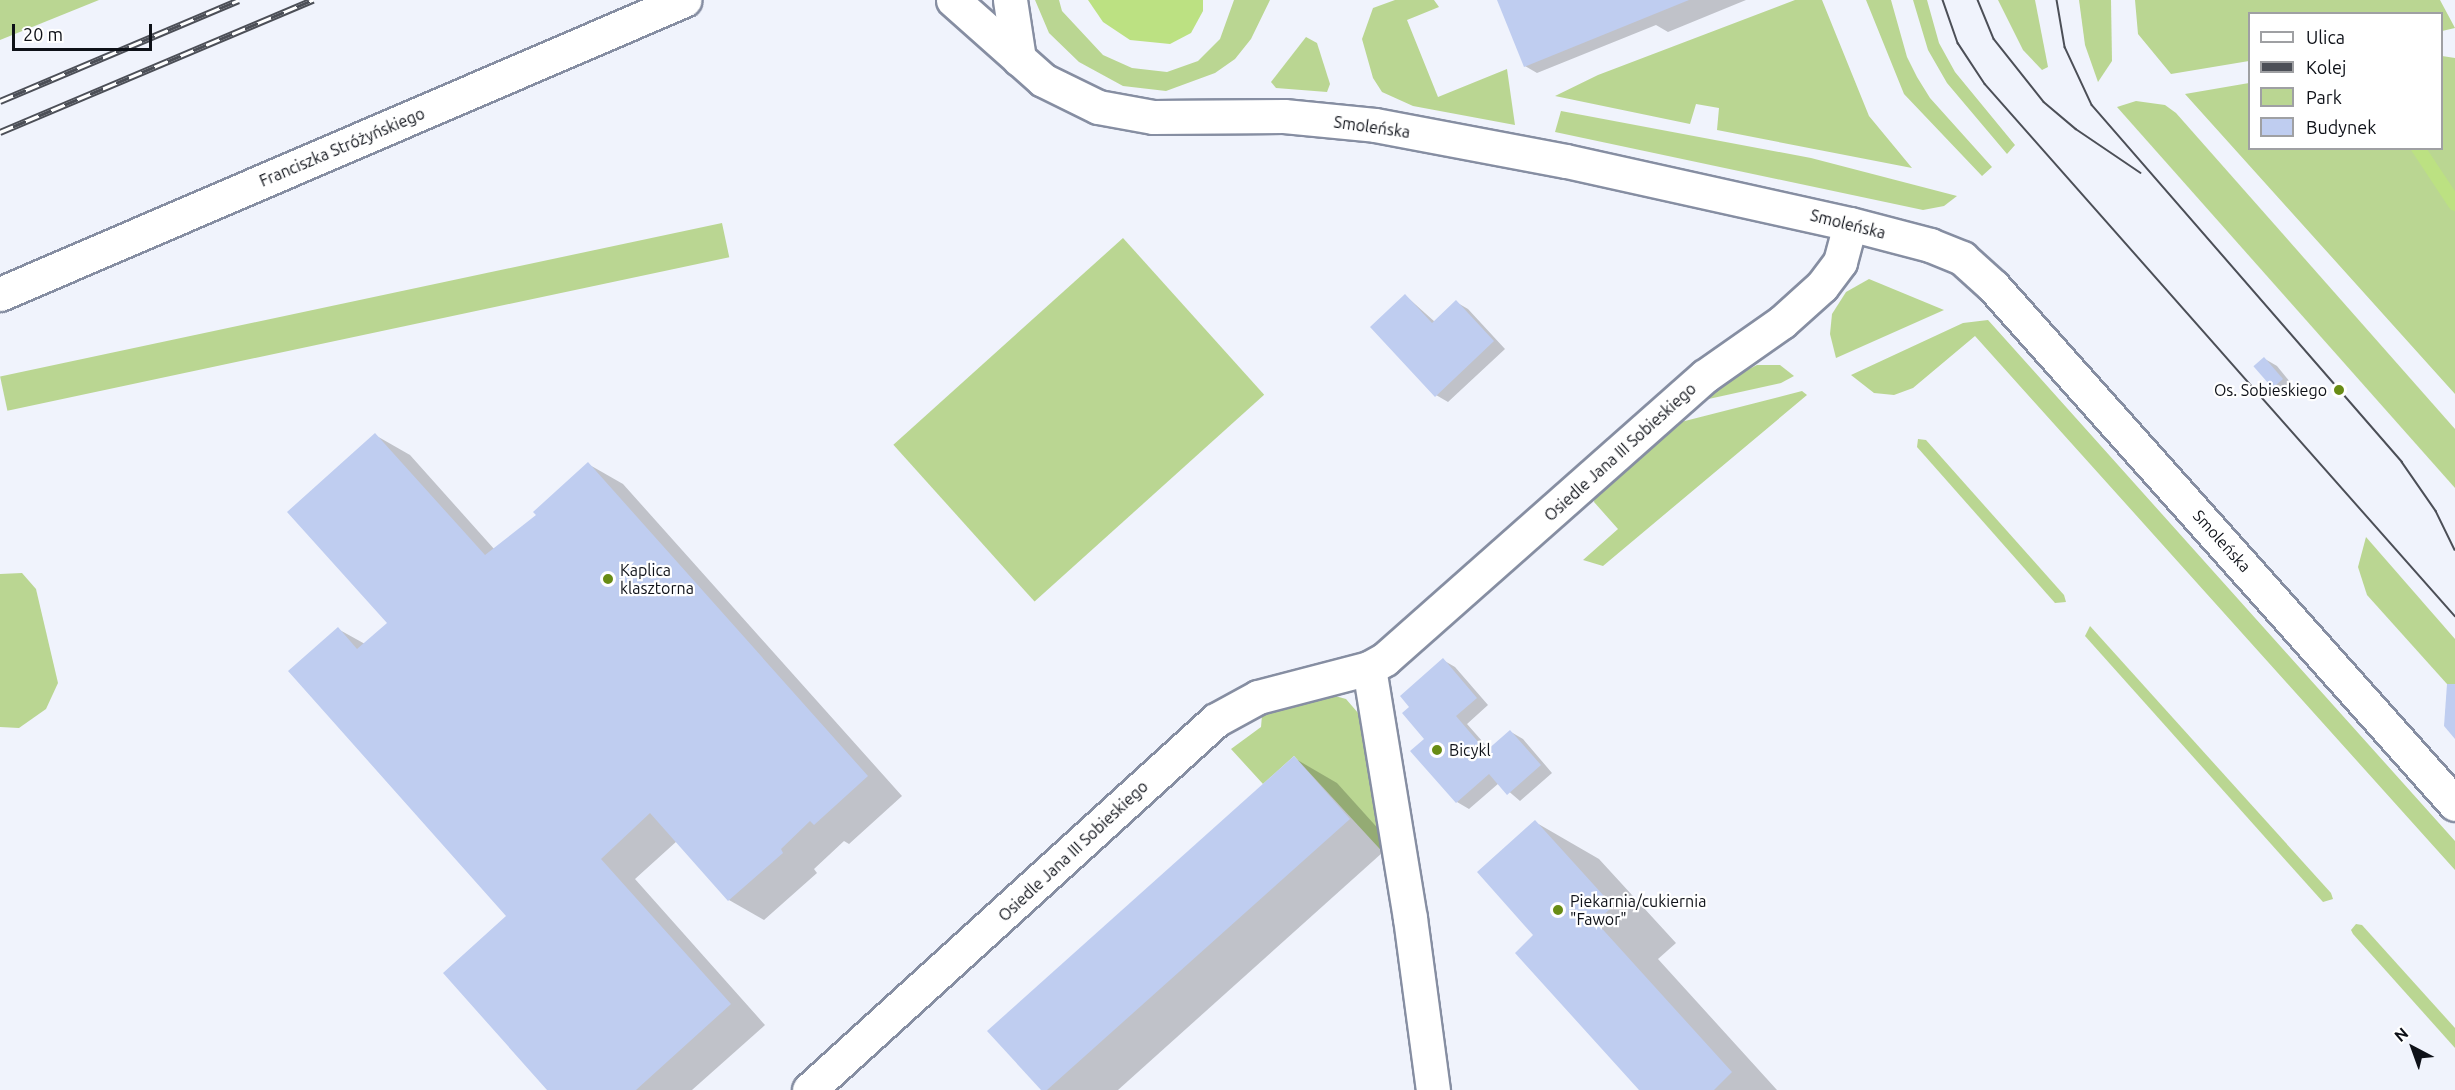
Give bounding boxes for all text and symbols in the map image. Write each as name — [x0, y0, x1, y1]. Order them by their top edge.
scale bar — [15, 12, 154, 50]
legend — [2248, 12, 2443, 150]
text: 20 m — [23, 24, 63, 44]
text: Ulica — [2306, 27, 2345, 47]
text: Kolej — [2306, 57, 2346, 77]
text: Park — [2306, 87, 2342, 107]
street label: Franciszka Stróżyńskiego — [257, 103, 427, 191]
street label: Smoleńska — [1333, 112, 1411, 142]
text: Budynek — [2306, 117, 2376, 137]
street label: Smoleńska — [1808, 205, 1888, 243]
street label: Osiedle Jana III Sobieskiego — [1540, 379, 1700, 525]
place label: Os. Sobieskiego — [2214, 380, 2327, 400]
marker: Os. Sobieskiego — [2332, 383, 2346, 397]
street label: Smoleńska — [2189, 506, 2255, 576]
place label: Kaplica klasztorna — [620, 560, 694, 598]
marker: Kaplica klasztorna — [601, 572, 615, 586]
place label: Bicykl — [1449, 740, 1491, 760]
marker: Bicykl — [1430, 743, 1444, 757]
street label: Osiedle Jana III Sobieskiego — [994, 777, 1152, 925]
place label: Piekarnia/cukiernia "Fawor" — [1570, 891, 1706, 929]
marker: Piekarnia/cukiernia "Fawor" — [1551, 903, 1565, 917]
north arrow — [2383, 1018, 2443, 1078]
text: N — [2391, 1024, 2412, 1045]

